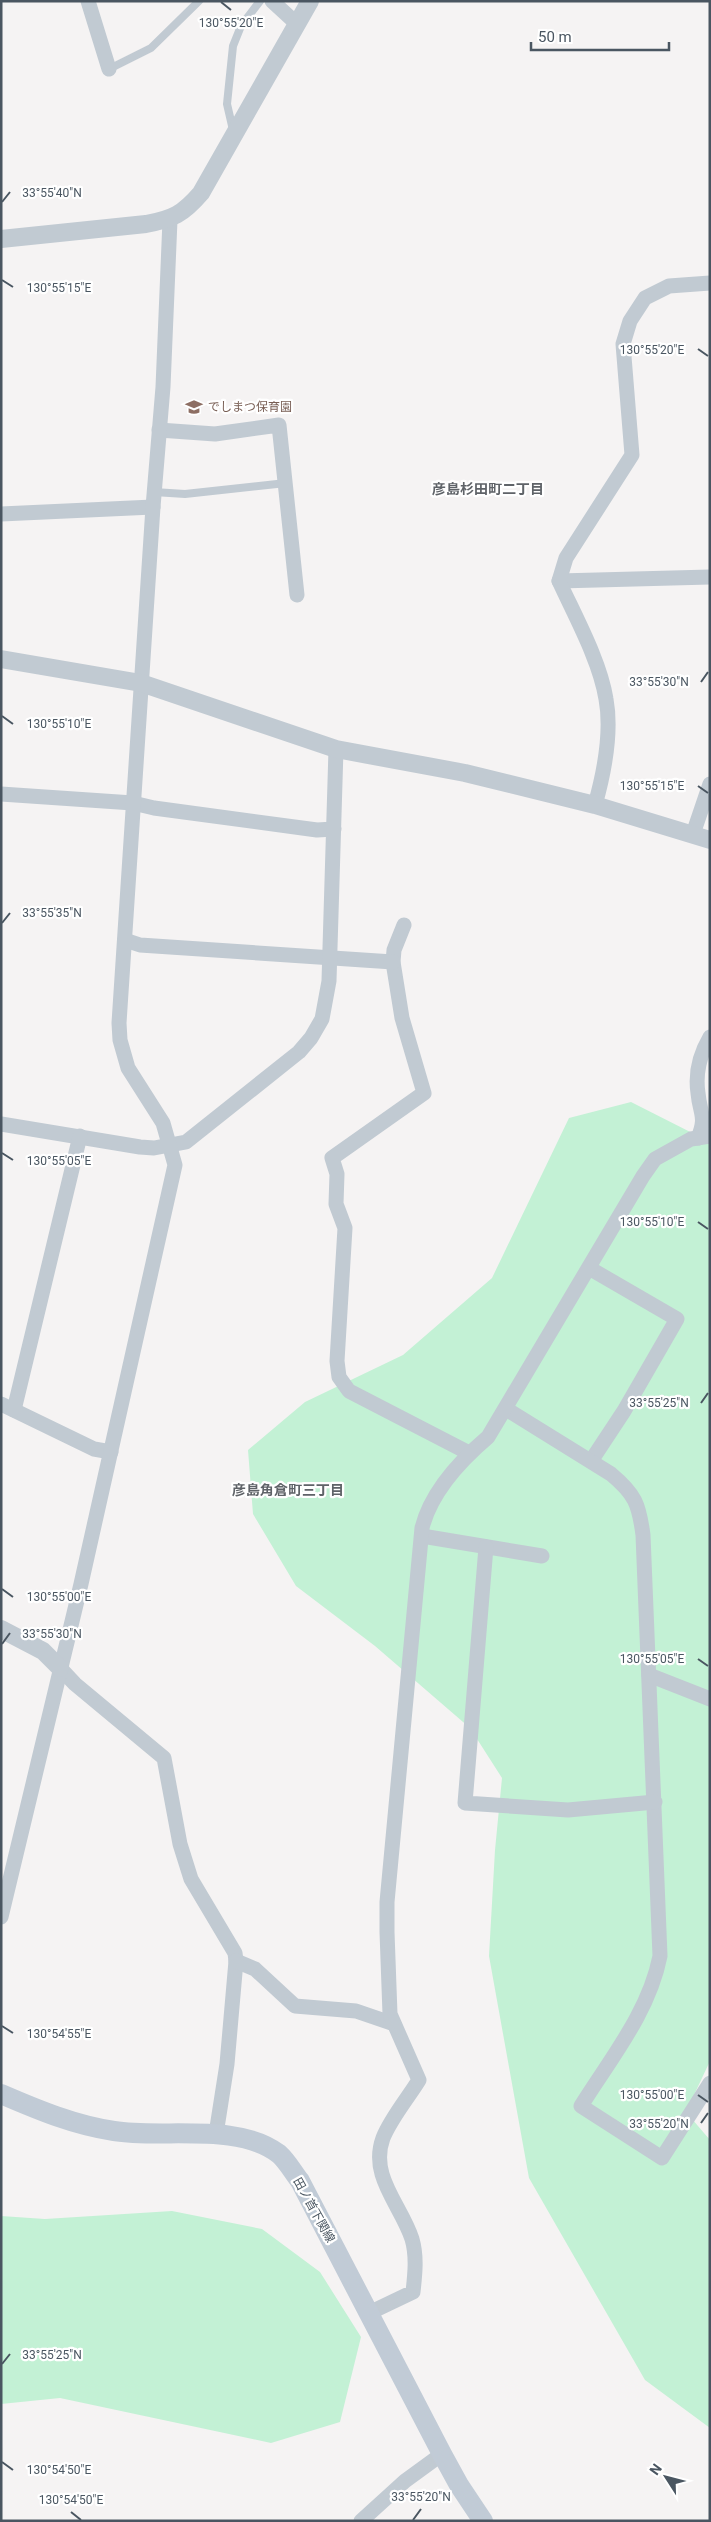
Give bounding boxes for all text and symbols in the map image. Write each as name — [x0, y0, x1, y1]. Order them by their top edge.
text: 130°55'20"E — [199, 16, 263, 30]
scale bar — [531, 20, 668, 52]
text: 50 m — [538, 28, 572, 46]
text: 33°55'40"N — [22, 186, 82, 200]
text: 130°55'15"E — [27, 281, 91, 295]
text: 130°55'20"E — [620, 343, 684, 357]
school or university icon: でしまつ保育園 — [184, 397, 204, 417]
place label: でしまつ保育園 — [208, 400, 292, 414]
district label: 彦島杉田町二丁目 — [432, 481, 544, 497]
text: 33°55'30"N — [629, 675, 689, 689]
text: 130°55'10"E — [27, 717, 91, 731]
text: 130°55'15"E — [620, 779, 684, 793]
text: 33°55'35"N — [22, 906, 82, 920]
text: 130°55'05"E — [27, 1154, 91, 1168]
text: 130°55'10"E — [620, 1215, 684, 1229]
text: 33°55'25"N — [629, 1396, 689, 1410]
district label: 彦島角倉町三丁目 — [232, 1482, 344, 1498]
text: 130°55'00"E — [27, 1590, 91, 1604]
text: 33°55'30"N — [22, 1627, 82, 1641]
text: 130°55'05"E — [620, 1652, 684, 1666]
text: 130°54'55"E — [27, 2027, 91, 2041]
text: 130°55'00"E — [620, 2088, 684, 2102]
text: 33°55'20"N — [629, 2117, 689, 2131]
street label: 田ノ首下関線 — [290, 2175, 338, 2245]
text: 33°55'25"N — [22, 2348, 82, 2362]
north arrow — [641, 2452, 691, 2502]
text: N — [646, 2461, 665, 2478]
text: 130°54'50"E — [27, 2463, 91, 2477]
text: 33°55'20"N — [391, 2490, 451, 2504]
text: 130°54'50"E — [39, 2493, 103, 2507]

